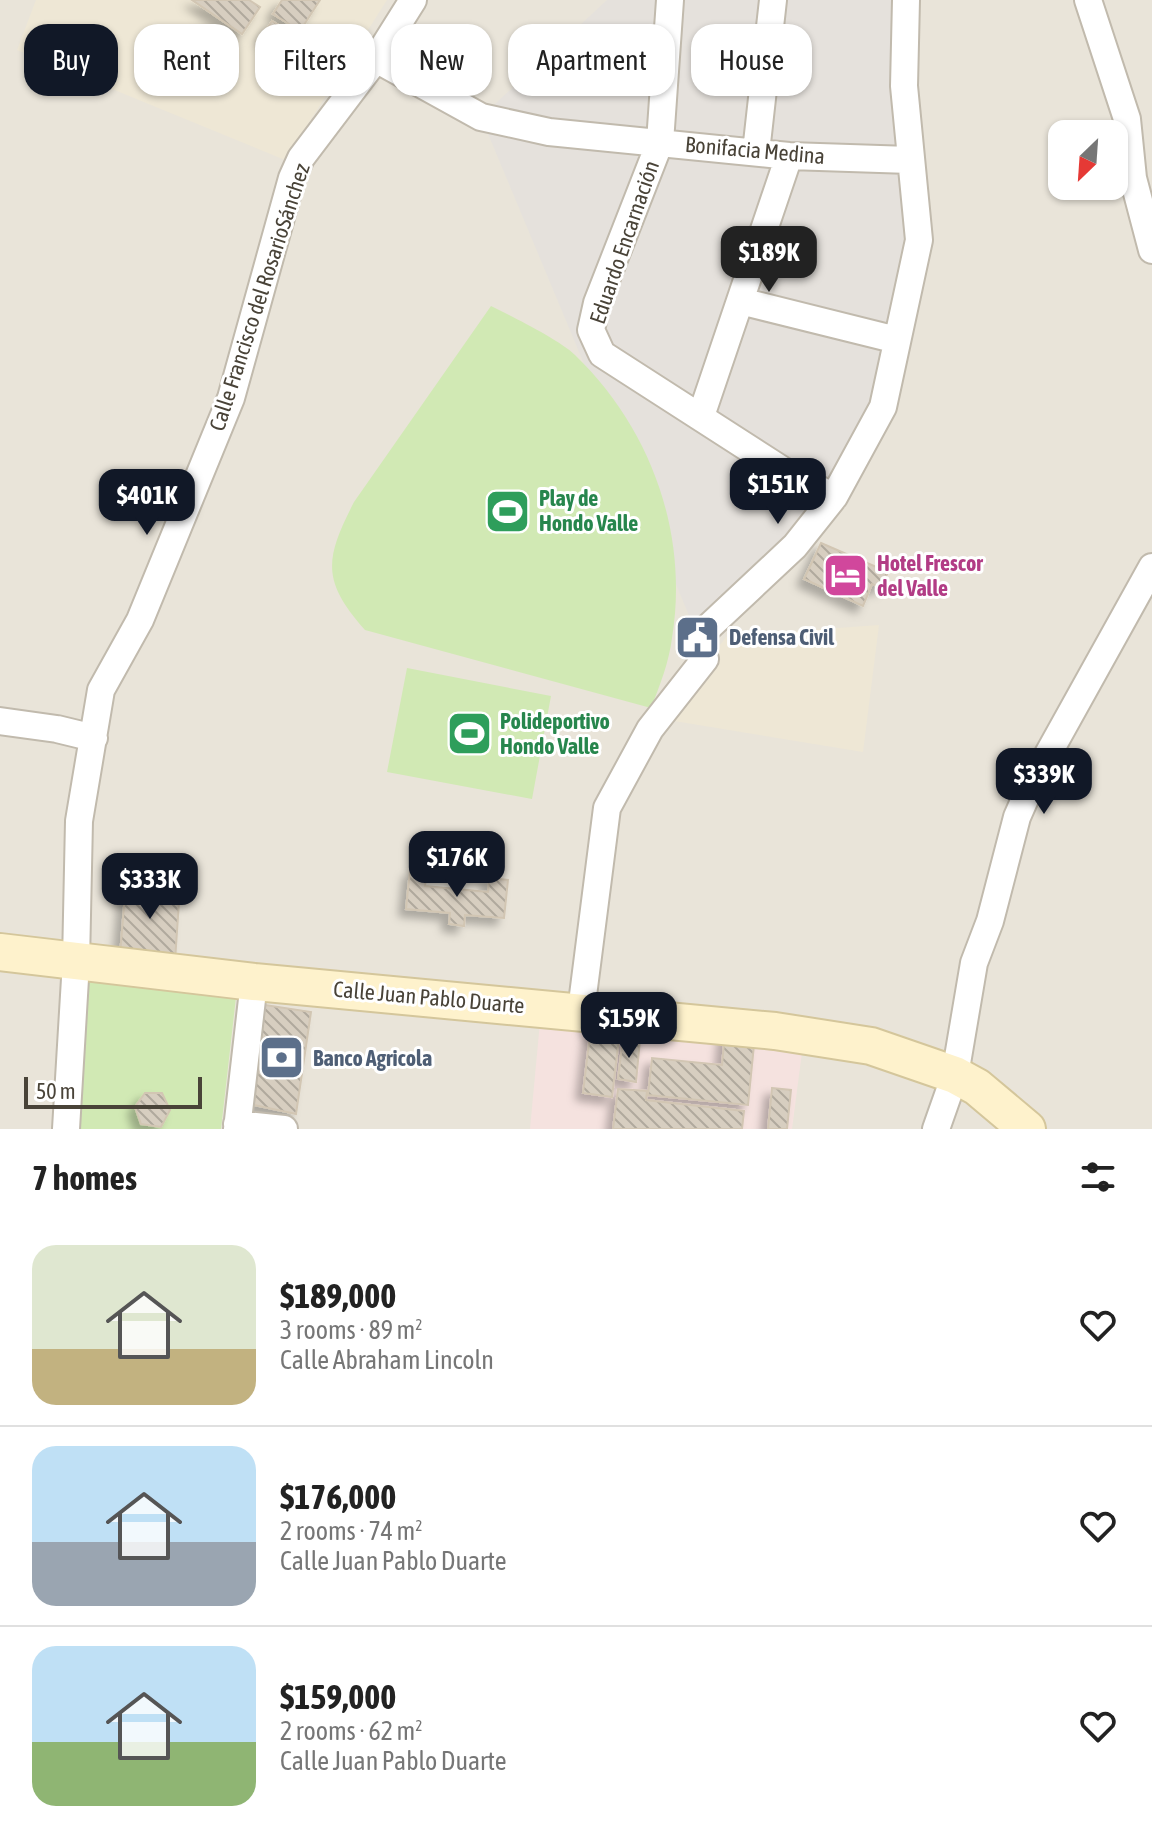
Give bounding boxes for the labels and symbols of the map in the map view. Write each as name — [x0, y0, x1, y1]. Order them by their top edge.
north arrow — [1048, 120, 1128, 200]
street label: Bonifacia Medina — [684, 131, 826, 169]
street label: Eduardo Encarnación — [584, 157, 664, 327]
street label: Calle Francisco del RosarioSánchez — [203, 160, 315, 434]
pin: $189K — [713, 226, 825, 294]
pin: $151K — [722, 458, 834, 526]
pin: $401K — [91, 469, 203, 537]
place label: Play de Hondo Valle — [539, 485, 638, 536]
sports icon: Play de Hondo Valle — [484, 487, 532, 535]
place label: Hotel Frescor del Valle — [877, 550, 983, 601]
hotel icon: Hotel Frescor del Valle — [822, 552, 870, 600]
public building icon: Defensa Civil — [674, 613, 722, 661]
place label: Defensa Civil — [729, 624, 835, 650]
place label: Polideportivo Hondo Valle — [500, 708, 610, 759]
sports icon: Polideportivo Hondo Valle — [445, 710, 493, 758]
pin: $339K — [988, 748, 1100, 816]
pin: $176K — [401, 831, 513, 899]
pin: $333K — [94, 853, 206, 921]
street label: Calle Juan Pablo Duarte — [332, 976, 526, 1018]
pin: $159K — [573, 992, 685, 1060]
bank icon: Banco Agricola — [258, 1034, 306, 1082]
place label: Banco Agricola — [313, 1045, 432, 1071]
scale bar — [24, 1073, 202, 1109]

